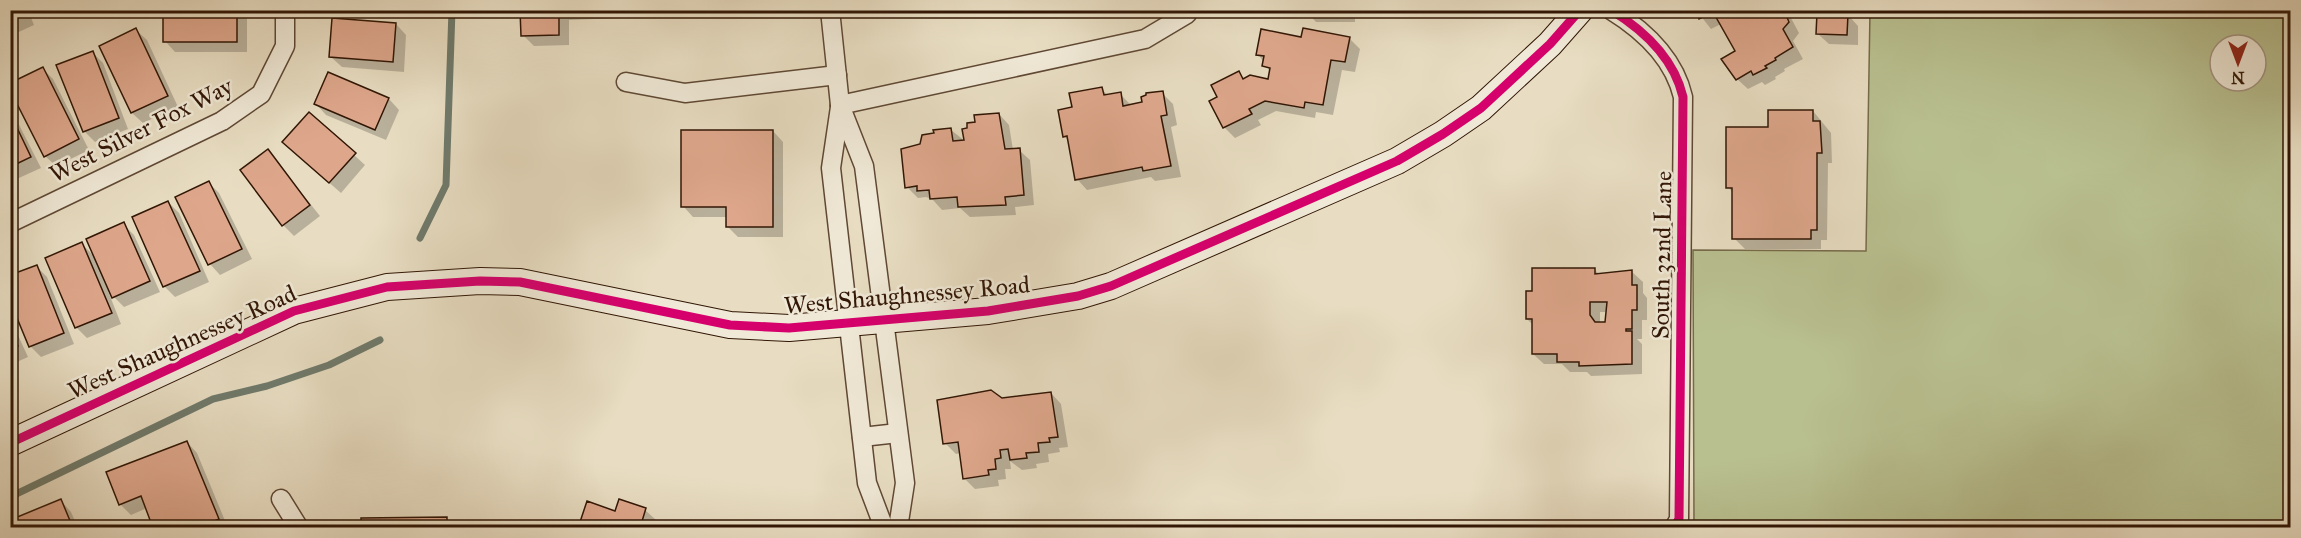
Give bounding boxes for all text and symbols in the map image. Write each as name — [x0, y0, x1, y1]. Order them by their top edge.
north arrow — [2208, 33, 2268, 93]
text: N — [2231, 68, 2245, 87]
street label: West Silver Fox Way — [44, 70, 238, 189]
street label: South 32nd Lane — [1646, 171, 1678, 339]
street label: West Shaughnessey Road — [783, 269, 1031, 321]
street label: West Shaughnessey Road — [63, 278, 301, 406]

